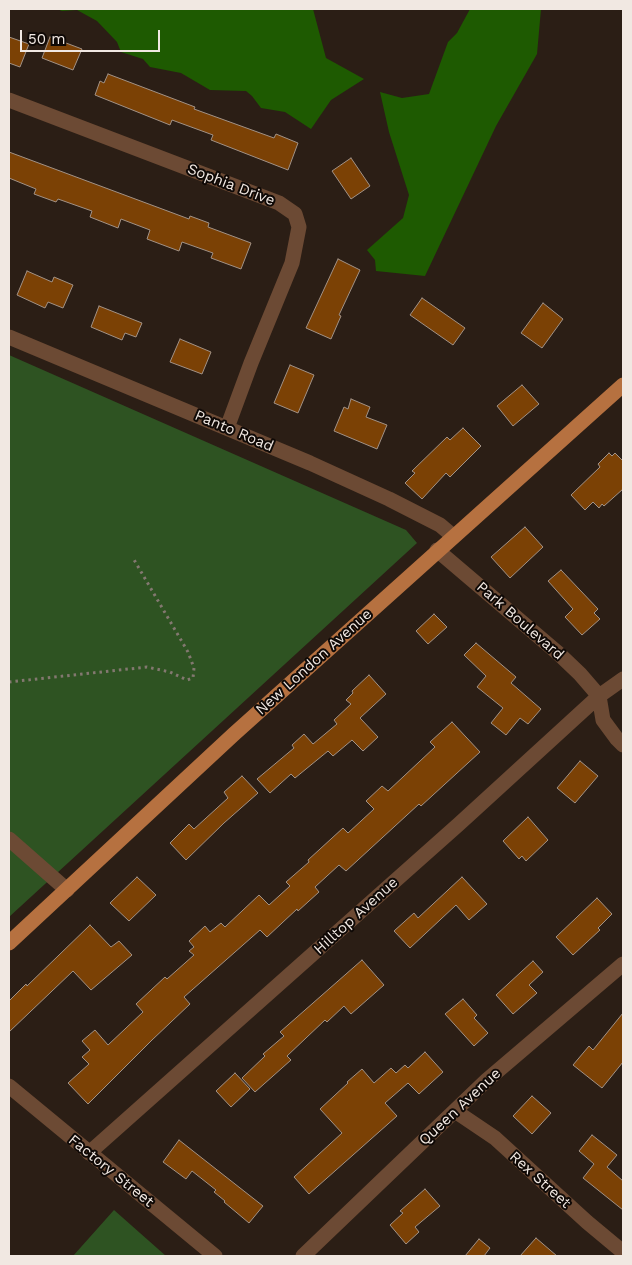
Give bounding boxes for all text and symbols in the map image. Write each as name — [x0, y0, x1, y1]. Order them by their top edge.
scale bar — [22, 20, 162, 52]
text: 50 m — [28, 30, 65, 48]
street label: Sophia Drive — [185, 160, 277, 210]
street label: Panto Road — [192, 406, 276, 456]
street label: Park Boulevard — [473, 578, 567, 664]
street label: New London Avenue — [252, 605, 376, 719]
street label: Hilltop Avenue — [310, 874, 402, 958]
street label: Queen Avenue — [415, 1065, 505, 1149]
street label: Factory Street — [65, 1131, 157, 1211]
street label: Rex Street — [506, 1148, 574, 1212]

